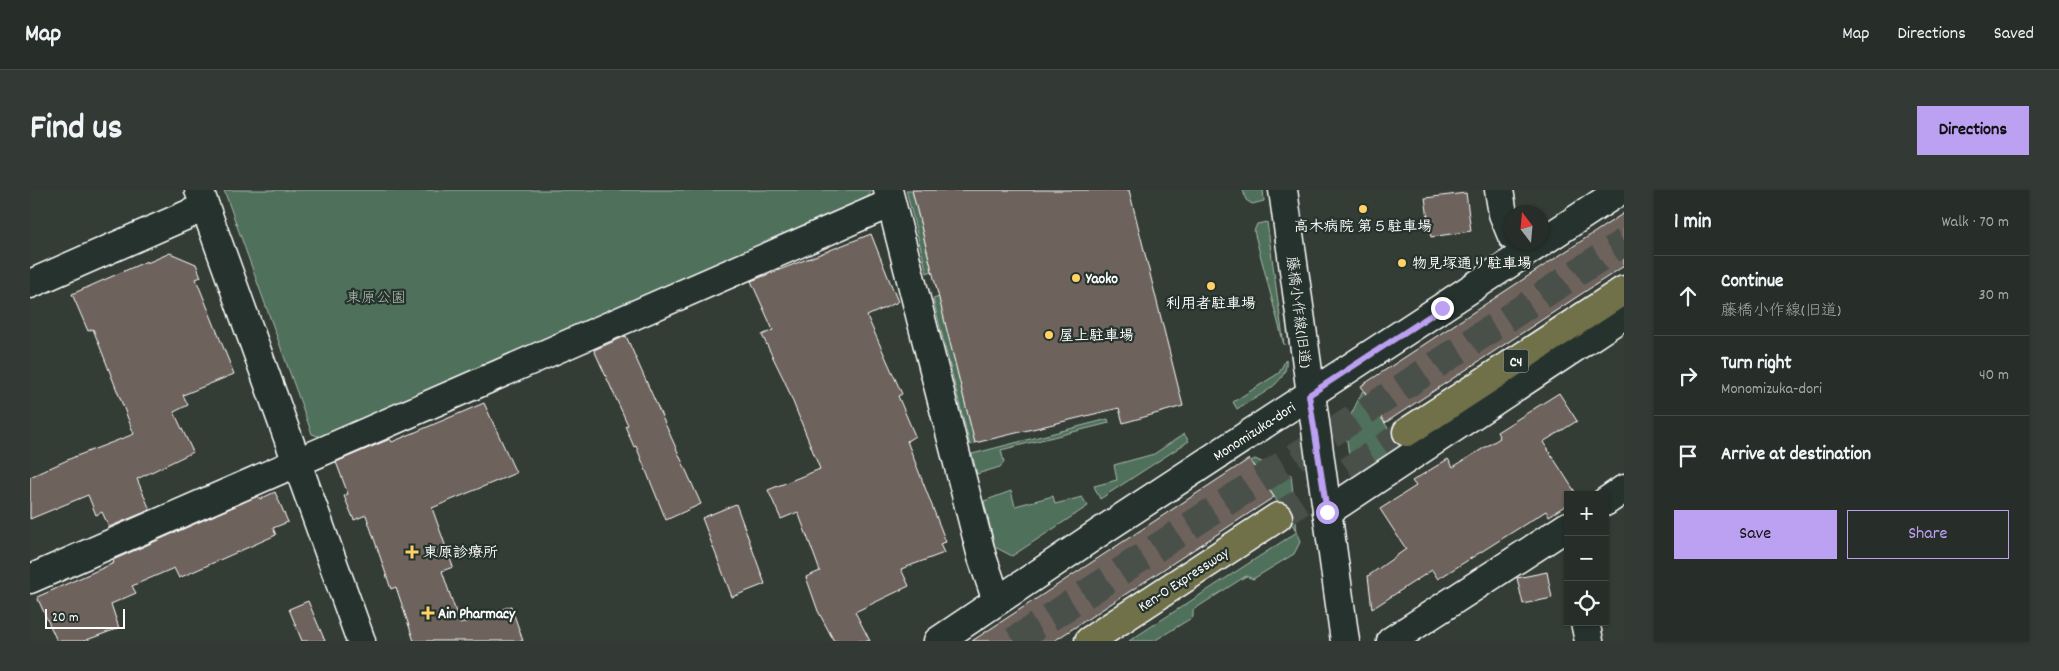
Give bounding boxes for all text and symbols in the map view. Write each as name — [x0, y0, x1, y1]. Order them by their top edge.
text: Map — [25, 18, 61, 52]
text: Map — [1842, 22, 1869, 47]
text: Directions — [1897, 22, 1966, 47]
text: Saved — [1994, 22, 2034, 47]
text: Find us — [30, 105, 122, 155]
button: Directions — [1917, 106, 2029, 155]
marker: 高木病院 第５駐車場 — [1357, 203, 1369, 215]
north arrow — [1504, 205, 1549, 250]
text: 1 min — [1674, 208, 1711, 238]
text: Walk · 70 m — [1941, 211, 2009, 234]
place label: 高木病院 第５駐車場 — [1294, 217, 1432, 239]
place label: 物見塚通り駐車場 — [1412, 254, 1532, 276]
street label: 藤橋小作線(旧道) — [1279, 255, 1315, 370]
marker: 物見塚通り駐車場 — [1396, 257, 1408, 269]
place label: Yaoko — [1085, 269, 1118, 291]
text: Continue — [1721, 269, 1783, 296]
marker: Yaoko — [1070, 272, 1082, 284]
marker: 利用者駐車場 — [1205, 280, 1217, 292]
icon: ahead — [1674, 282, 1702, 310]
text: 30 m — [1979, 284, 2009, 307]
park label: 東原公園 — [346, 288, 406, 310]
place label: 利用者駐車場 — [1166, 294, 1256, 316]
route end — [1431, 297, 1454, 320]
text: 藤橋小作線(旧道) — [1721, 300, 1841, 323]
place label: 屋上駐車場 — [1059, 326, 1134, 348]
marker: 屋上駐車場 — [1043, 329, 1055, 341]
road number: C4 — [1504, 350, 1528, 372]
text: Turn right — [1721, 351, 1792, 378]
icon: right — [1674, 362, 1702, 390]
text: 40 m — [1979, 364, 2009, 387]
text: Monomizuka-dori — [1721, 378, 1822, 401]
street label: Monomizuka-dori — [1209, 398, 1301, 468]
icon: arrive — [1674, 442, 1702, 470]
text: Arrive at destination — [1721, 442, 1871, 469]
map controls — [1564, 491, 1609, 626]
button: + — [1564, 491, 1609, 536]
route start — [1316, 501, 1339, 524]
button: Save — [1674, 510, 1837, 559]
button: Share — [1847, 510, 2009, 559]
button: − — [1564, 536, 1609, 581]
street label: Ken-O Expressway — [1134, 542, 1235, 618]
place label: 東原診療所 — [423, 543, 498, 565]
marker: 東原診療所 — [405, 545, 419, 559]
button: locate — [1564, 581, 1609, 626]
place label: Ain Pharmacy — [438, 604, 516, 626]
scale bar — [45, 606, 125, 629]
marker: Ain Pharmacy — [422, 607, 434, 619]
text: 20 m — [52, 608, 79, 628]

